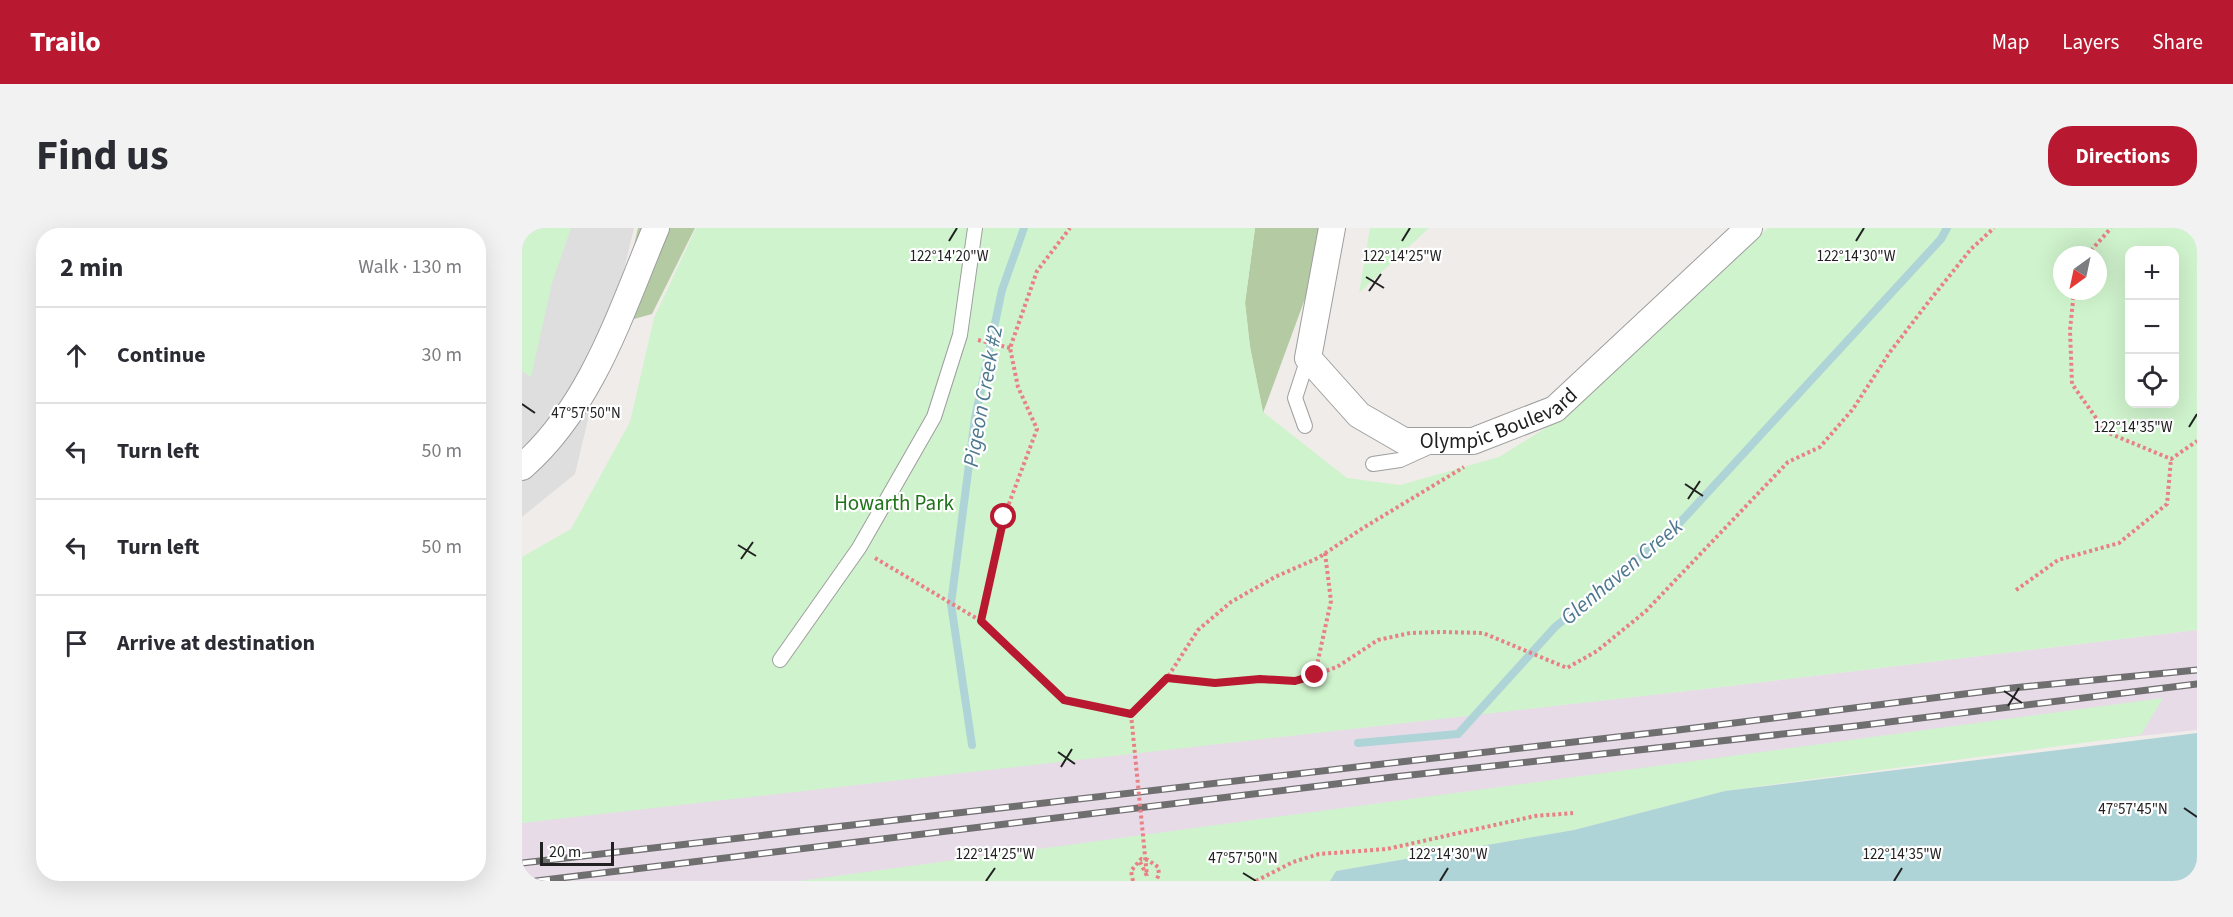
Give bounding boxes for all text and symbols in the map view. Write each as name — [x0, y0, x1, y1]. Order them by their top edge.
text: Trailo — [30, 22, 101, 62]
text: Map — [1992, 27, 2029, 57]
text: Layers — [2062, 27, 2119, 57]
text: Share — [2152, 27, 2203, 57]
text: Find us — [36, 126, 169, 186]
button: Directions — [2048, 126, 2197, 186]
text: 122°14'20"W — [909, 246, 989, 267]
text: 122°14'25"W — [1362, 246, 1442, 267]
text: 122°14'30"W — [1816, 246, 1896, 267]
north arrow — [2053, 246, 2107, 300]
map controls — [2125, 246, 2179, 408]
button: + — [2125, 246, 2179, 300]
text: 2 min — [60, 249, 123, 286]
text: Walk · 130 m — [358, 253, 462, 281]
button: − — [2125, 300, 2179, 354]
water label: Pigeon Creek #2 — [955, 323, 1011, 470]
icon: ahead — [60, 339, 93, 372]
text: Continue — [117, 339, 206, 371]
text: 30 m — [422, 341, 462, 369]
button: locate — [2125, 354, 2179, 408]
street label: Olympic Boulevard — [1420, 380, 1584, 456]
text: 47°57'50"N — [551, 403, 621, 424]
text: 122°14'35"W — [2093, 417, 2173, 438]
icon: left — [60, 435, 93, 468]
text: Turn left — [117, 435, 199, 467]
text: 50 m — [422, 437, 462, 465]
park label: Howarth Park — [834, 488, 954, 518]
route start — [990, 503, 1016, 529]
water label: Glenhaven Creek — [1553, 511, 1690, 633]
icon: left — [60, 531, 93, 564]
text: Turn left — [117, 531, 199, 563]
text: 50 m — [422, 533, 462, 561]
icon: arrive — [60, 627, 93, 660]
text: Arrive at destination — [117, 627, 315, 659]
route end — [1301, 661, 1327, 687]
text: 47°57'45"N — [2098, 799, 2168, 820]
scale bar — [540, 839, 614, 866]
text: 20 m — [549, 841, 581, 863]
text: 122°14'25"W — [955, 844, 1035, 865]
text: 122°14'30"W — [1408, 844, 1488, 865]
text: 122°14'35"W — [1862, 844, 1942, 865]
text: 47°57'50"N — [1208, 848, 1278, 869]

